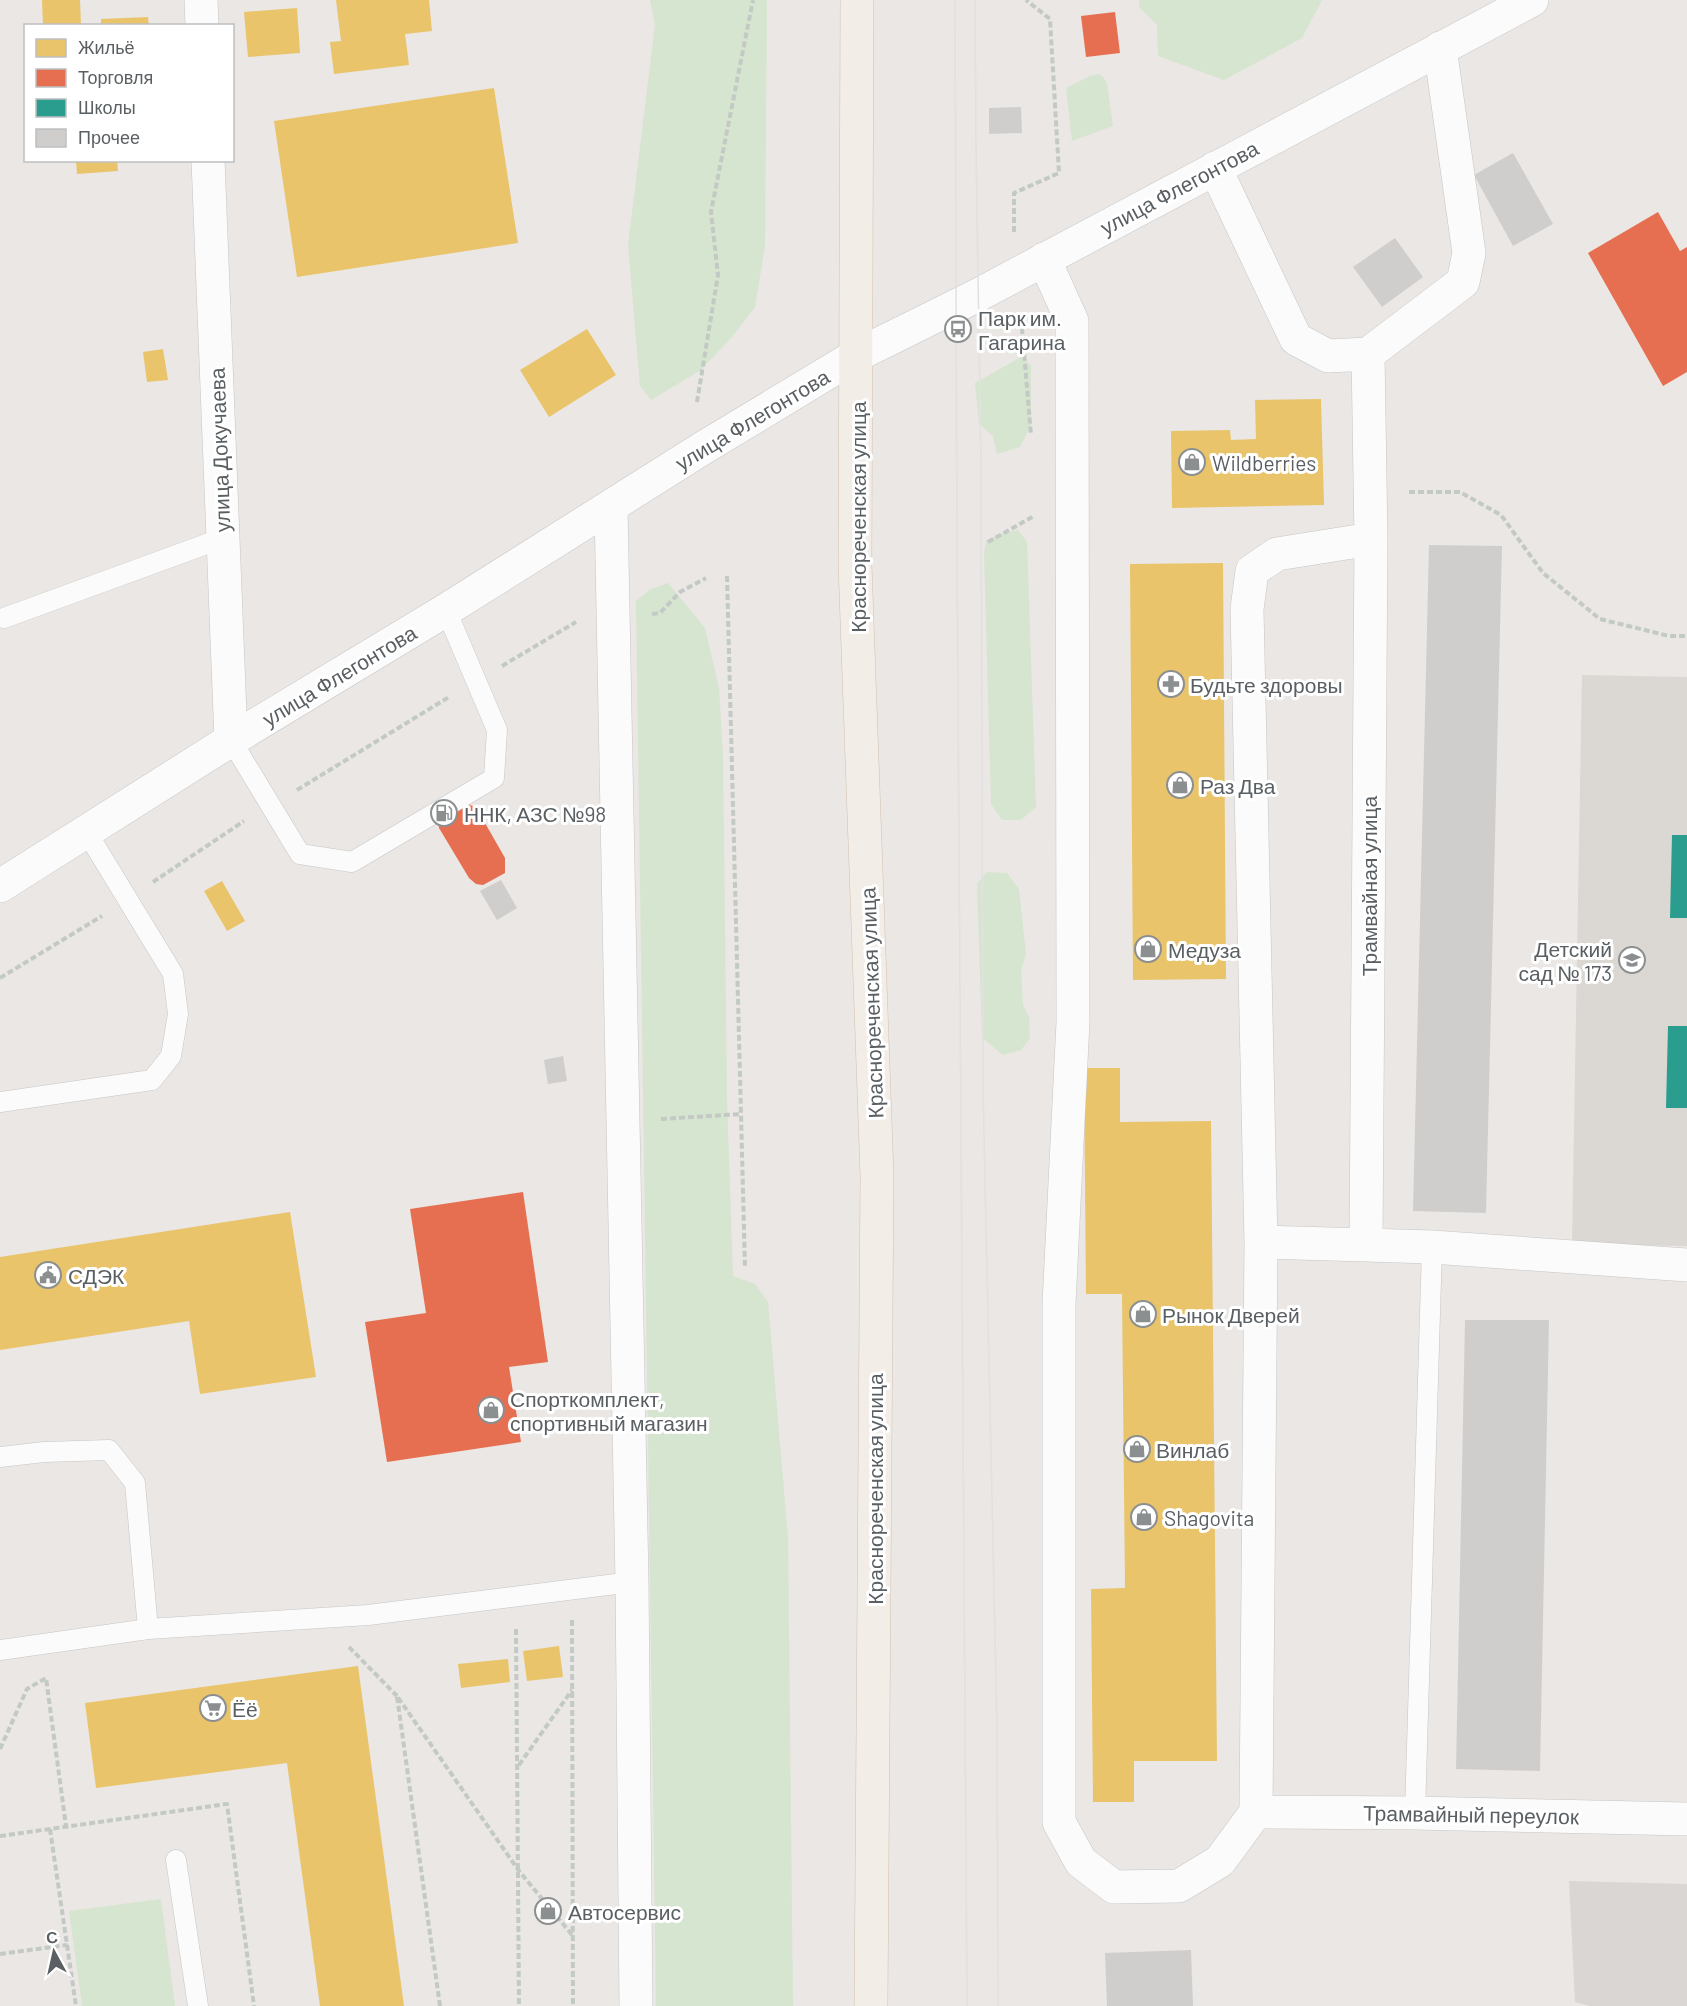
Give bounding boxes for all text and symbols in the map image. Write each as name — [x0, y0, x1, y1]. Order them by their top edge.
legend — [24, 24, 234, 162]
text: Жильё — [78, 36, 135, 58]
text: Торговля — [78, 66, 153, 88]
text: Школы — [78, 96, 136, 118]
text: Прочее — [78, 126, 140, 148]
street label: улица Флегонтова — [1096, 135, 1263, 239]
place label: Парк им. Гагарина — [978, 305, 1066, 354]
bus stop icon: Парк им. Гагарина — [943, 314, 973, 344]
street label: улица Флегонтова — [670, 363, 834, 475]
street label: улица Докучаева — [204, 367, 234, 533]
street label: Краснореченская улица — [845, 401, 870, 633]
shop icon: Wildberries — [1177, 447, 1207, 477]
place label: Wildberries — [1212, 450, 1316, 475]
street label: улица Флегонтова — [257, 619, 421, 731]
pharmacy icon: Будьте здоровы — [1156, 669, 1186, 699]
place label: Будьте здоровы — [1190, 672, 1343, 697]
shop icon: Раз Два — [1165, 770, 1195, 800]
place label: Раз Два — [1200, 773, 1276, 798]
street label: Трамвайная улица — [1356, 796, 1381, 976]
fuel station icon: ННК, АЗС №98 — [429, 798, 459, 828]
place label: ННК, АЗС №98 — [464, 801, 606, 826]
street label: Краснореченская улица — [854, 887, 888, 1119]
shop icon: Медуза — [1133, 934, 1163, 964]
place label: Детский сад № 173 — [1519, 936, 1612, 985]
place label: Медуза — [1168, 937, 1241, 962]
school or university icon: Детский сад № 173 — [1617, 945, 1647, 975]
public building icon: СДЭК — [33, 1260, 63, 1290]
place label: СДЭК — [68, 1263, 125, 1288]
shop icon: Рынок Дверей — [1128, 1299, 1158, 1329]
place label: Рынок Дверей — [1162, 1302, 1300, 1327]
street label: Краснореченская улица — [862, 1373, 887, 1605]
place label: Спорткомплект, спортивный магазин — [510, 1386, 708, 1435]
shop icon: Спорткомплект, спортивный магазин — [476, 1395, 506, 1425]
shop icon: Винлаб — [1122, 1434, 1152, 1464]
place label: Винлаб — [1156, 1437, 1229, 1462]
shop icon: Shagovita — [1129, 1502, 1159, 1532]
place label: Shagovita — [1164, 1505, 1254, 1530]
supermarket icon: Ёё — [198, 1693, 228, 1723]
place label: Ёё — [232, 1696, 258, 1721]
street label: Трамвайный переулок — [1363, 1800, 1580, 1828]
shop icon: Автосервис — [533, 1896, 563, 1926]
place label: Автосервис — [568, 1899, 681, 1924]
north arrow — [24, 1922, 84, 1982]
text: С — [45, 1926, 59, 1947]

